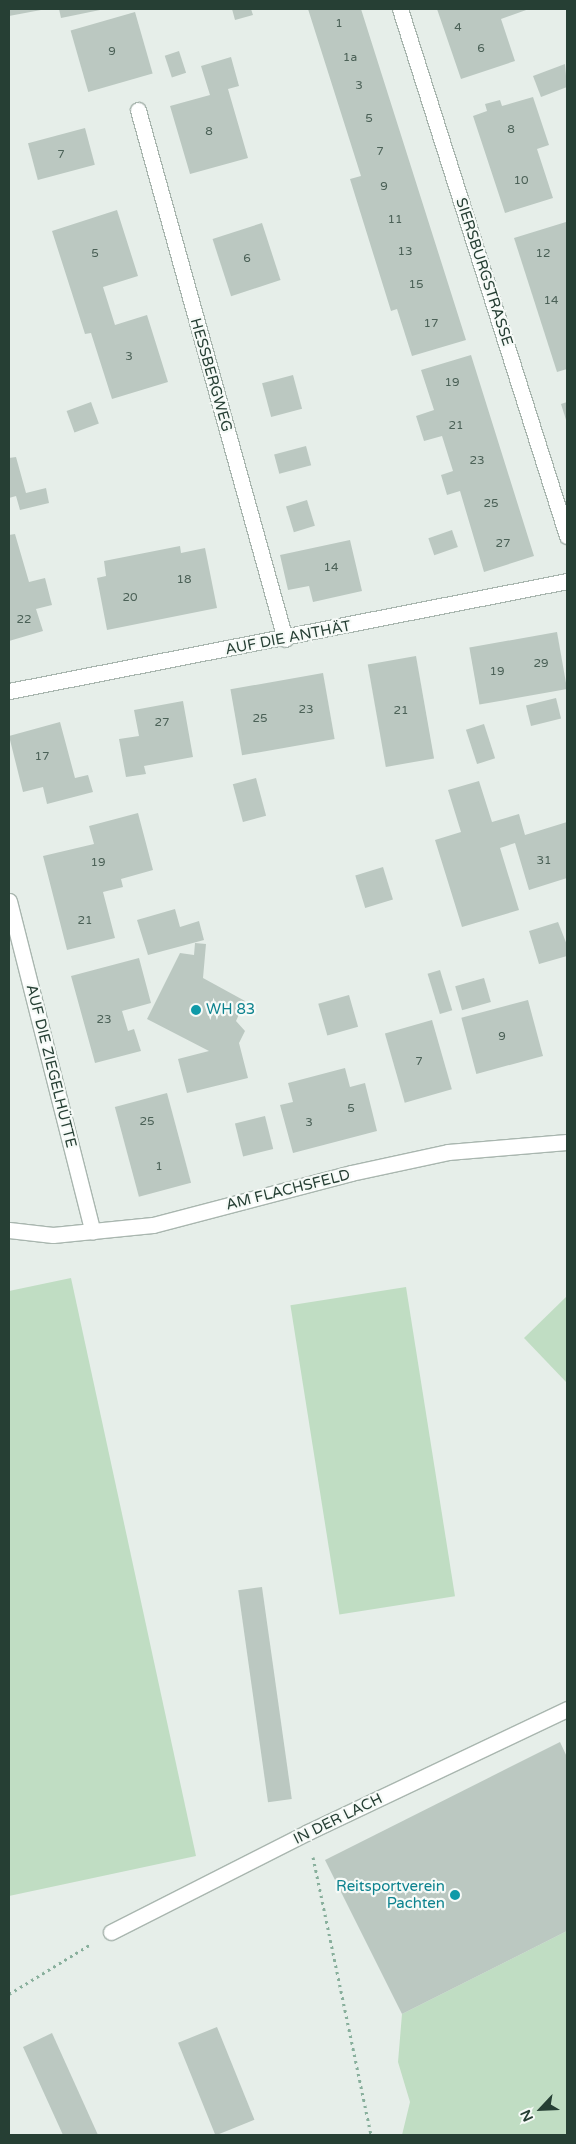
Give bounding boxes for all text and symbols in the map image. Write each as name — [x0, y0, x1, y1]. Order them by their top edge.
house number: 1 — [335, 17, 343, 31]
house number: 4 — [454, 21, 462, 35]
house number: 6 — [477, 42, 485, 56]
house number: 9 — [108, 45, 116, 59]
house number: 1a — [343, 51, 357, 65]
house number: 3 — [355, 79, 363, 93]
house number: 5 — [365, 112, 373, 126]
house number: 8 — [507, 123, 515, 137]
house number: 8 — [205, 125, 213, 139]
house number: 7 — [376, 145, 384, 159]
house number: 7 — [57, 148, 65, 162]
house number: 10 — [513, 174, 529, 188]
house number: 9 — [380, 180, 388, 194]
street label: SIERSBURGSTRASSE — [452, 196, 516, 348]
house number: 11 — [387, 213, 403, 227]
house number: 13 — [397, 245, 413, 259]
house number: 5 — [91, 247, 99, 261]
house number: 12 — [535, 247, 551, 261]
house number: 6 — [243, 252, 251, 266]
house number: 15 — [408, 278, 424, 292]
house number: 14 — [543, 294, 559, 308]
street label: HESSBERGWEG — [186, 316, 236, 434]
house number: 17 — [423, 317, 439, 331]
house number: 3 — [125, 350, 133, 364]
house number: 19 — [444, 376, 460, 390]
house number: 21 — [448, 419, 464, 433]
house number: 23 — [469, 454, 485, 468]
house number: 25 — [483, 497, 499, 511]
house number: 27 — [495, 537, 511, 551]
house number: 14 — [323, 561, 339, 575]
house number: 18 — [176, 573, 192, 587]
house number: 20 — [122, 591, 138, 605]
house number: 22 — [16, 613, 32, 627]
street label: AUF DIE ANTHÄT — [224, 617, 352, 659]
house number: 29 — [533, 657, 549, 671]
house number: 19 — [489, 665, 505, 679]
house number: 23 — [298, 703, 314, 717]
house number: 21 — [393, 704, 409, 718]
house number: 25 — [252, 712, 268, 726]
house number: 27 — [154, 716, 170, 730]
house number: 17 — [34, 750, 50, 764]
house number: 31 — [536, 854, 552, 868]
house number: 19 — [90, 856, 106, 870]
house number: 21 — [77, 914, 93, 928]
street label: AUF DIE ZIEGELHÜTTE — [22, 982, 80, 1150]
place label: WH 83 — [206, 1001, 255, 1019]
marker: WH 83 — [190, 1004, 202, 1016]
house number: 23 — [96, 1013, 112, 1027]
house number: 9 — [498, 1030, 506, 1044]
house number: 7 — [415, 1055, 423, 1069]
house number: 5 — [347, 1102, 355, 1116]
house number: 25 — [139, 1115, 155, 1129]
house number: 3 — [305, 1116, 313, 1130]
house number: 1 — [155, 1160, 163, 1174]
street label: AM FLACHSFELD — [224, 1166, 352, 1214]
street label: IN DER LACH — [291, 1790, 385, 1848]
place label: Reitsportverein Pachten — [336, 1877, 445, 1912]
marker: Reitsportverein Pachten — [449, 1889, 461, 1901]
north arrow — [516, 2084, 566, 2134]
text: N — [517, 2107, 537, 2124]

